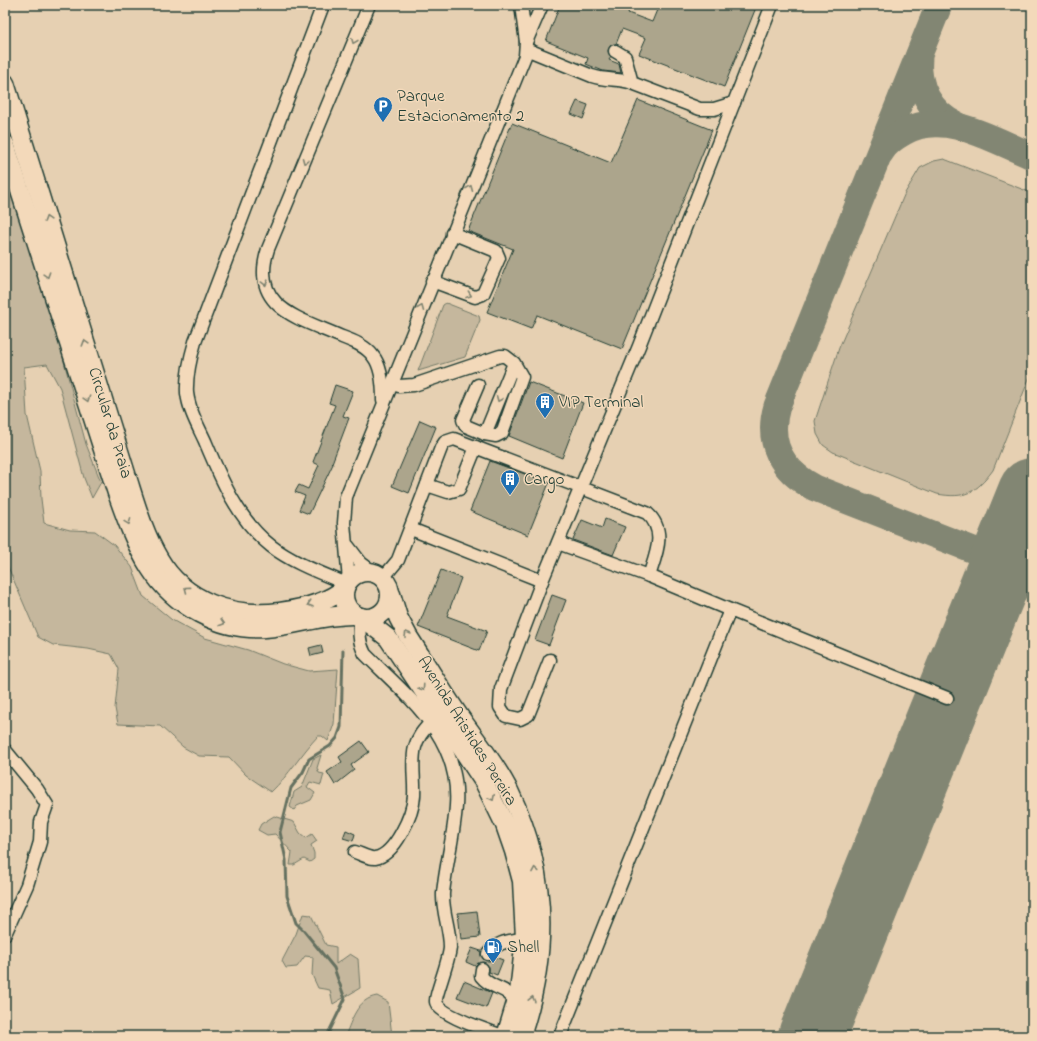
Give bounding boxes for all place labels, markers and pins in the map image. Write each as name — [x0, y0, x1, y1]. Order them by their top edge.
place label: Parque Estacionamento 2 — [397, 84, 524, 129]
parking icon: Parque Estacionamento 2 — [372, 95, 394, 123]
place label: VIP Terminal — [558, 390, 643, 415]
building icon: VIP Terminal — [534, 391, 556, 419]
place label: Cargo — [524, 467, 564, 494]
building icon: Cargo — [499, 468, 521, 496]
place label: Shell — [507, 935, 539, 960]
fuel station icon: Shell — [482, 936, 504, 964]

